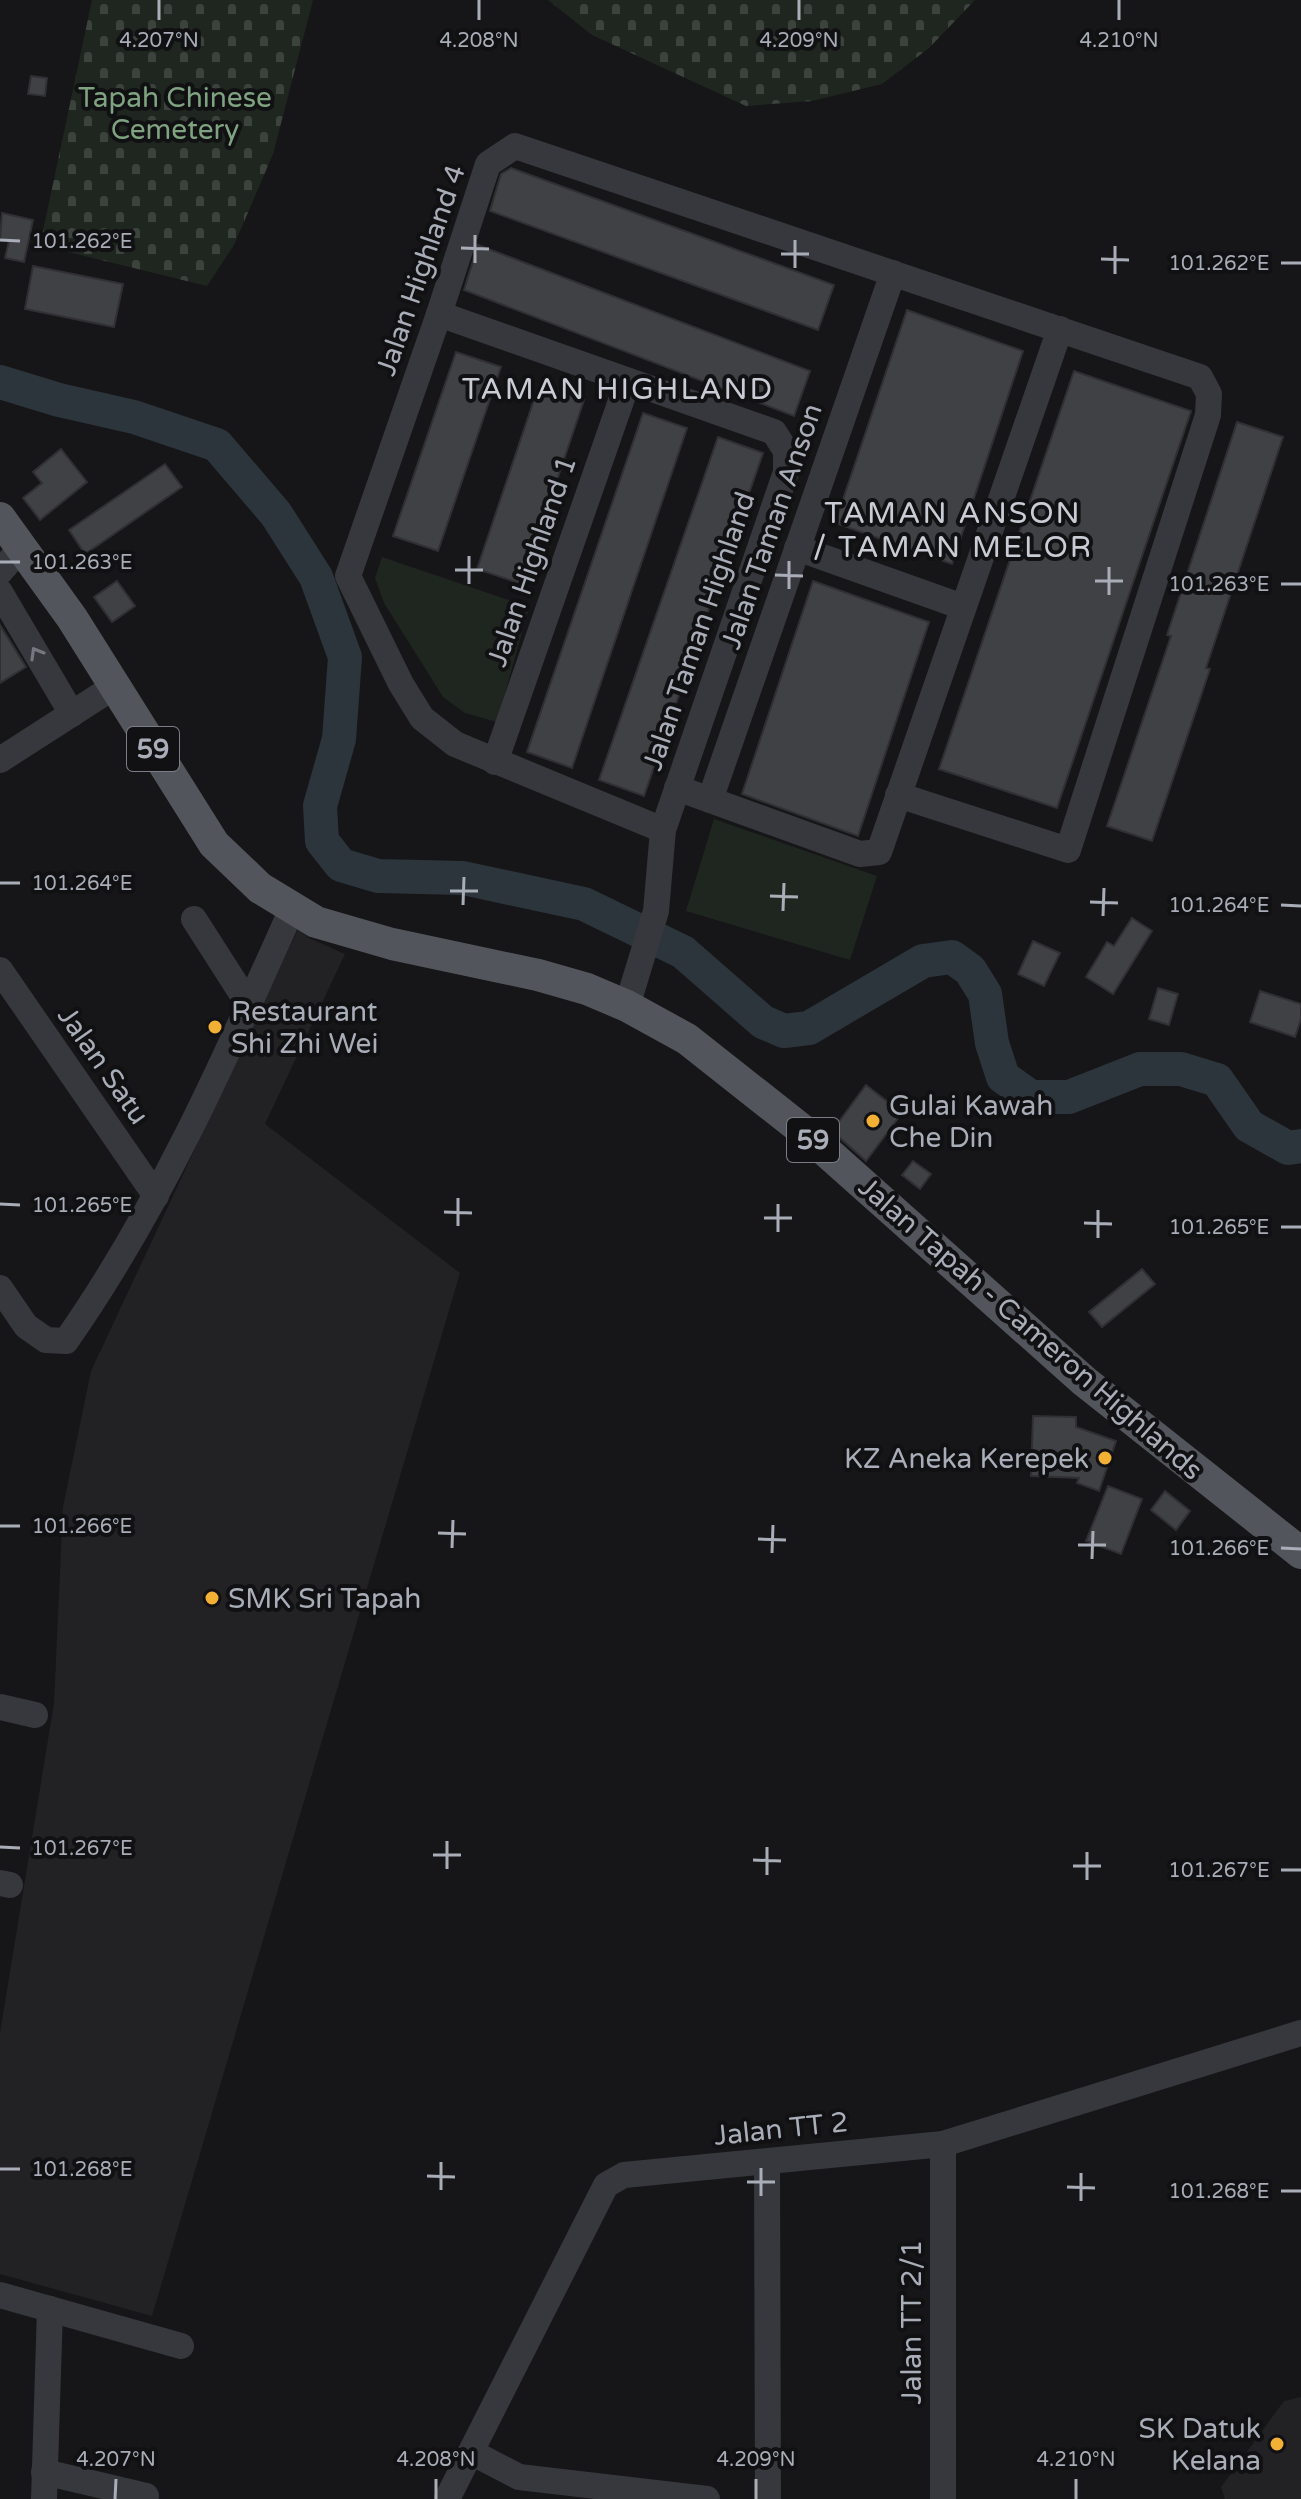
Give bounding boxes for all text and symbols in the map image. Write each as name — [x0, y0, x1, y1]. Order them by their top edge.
text: 4.207°N — [119, 29, 199, 53]
text: 4.208°N — [439, 29, 519, 53]
text: 4.209°N — [759, 29, 839, 53]
text: 4.210°N — [1079, 29, 1159, 53]
park label: Tapah Chinese Cemetery — [78, 81, 272, 147]
street label: Jalan Highland 4 — [369, 160, 473, 380]
text: 101.262°E — [32, 230, 132, 254]
text: 101.262°E — [1169, 252, 1269, 276]
district label: TAMAN HIGHLAND — [462, 371, 774, 408]
street label: Jalan Taman Anson — [714, 399, 830, 654]
street label: Jalan Highland 1 — [480, 451, 584, 671]
street label: Jalan Taman Highland — [635, 488, 763, 775]
district label: TAMAN ANSON / TAMAN MELOR — [813, 495, 1093, 566]
text: 101.263°E — [32, 551, 132, 575]
text: 101.263°E — [1169, 573, 1269, 597]
one-way arrow — [30, 647, 46, 662]
road number: 59 — [127, 727, 179, 771]
text: 101.264°E — [32, 872, 132, 896]
text: 101.264°E — [1169, 894, 1269, 918]
place label: Restaurant Shi Zhi Wei — [231, 995, 378, 1061]
street label: Jalan Satu — [50, 1000, 156, 1131]
marker: Restaurant Shi Zhi Wei — [206, 1018, 224, 1036]
place label: Gulai Kawah Che Din — [889, 1089, 1053, 1155]
marker: Gulai Kawah Che Din — [864, 1112, 882, 1130]
road number: 59 — [787, 1118, 839, 1162]
street label: Jalan Tapah - Cameron Highlands — [851, 1170, 1209, 1487]
text: 101.265°E — [32, 1194, 132, 1218]
text: 101.265°E — [1169, 1216, 1269, 1240]
place label: KZ Aneka Kerepek — [844, 1442, 1089, 1476]
marker: KZ Aneka Kerepek — [1096, 1449, 1114, 1467]
text: 101.266°E — [32, 1515, 132, 1539]
text: 101.266°E — [1169, 1537, 1269, 1561]
place label: SMK Sri Tapah — [228, 1582, 421, 1616]
marker: SMK Sri Tapah — [203, 1589, 221, 1607]
text: 101.267°E — [31, 1837, 133, 1861]
text: 101.267°E — [1168, 1859, 1270, 1883]
street label: Jalan TT 2 — [712, 2105, 850, 2153]
text: 101.268°E — [32, 2158, 132, 2182]
text: 101.268°E — [1169, 2180, 1269, 2204]
street label: Jalan TT 2/1 — [895, 2240, 929, 2404]
place label: SK Datuk Kelana — [1139, 2412, 1261, 2478]
marker: SK Datuk Kelana — [1268, 2435, 1286, 2453]
text: 4.207°N — [76, 2448, 156, 2472]
text: 4.208°N — [396, 2448, 476, 2472]
text: 4.209°N — [716, 2448, 796, 2472]
text: 4.210°N — [1036, 2448, 1116, 2472]

